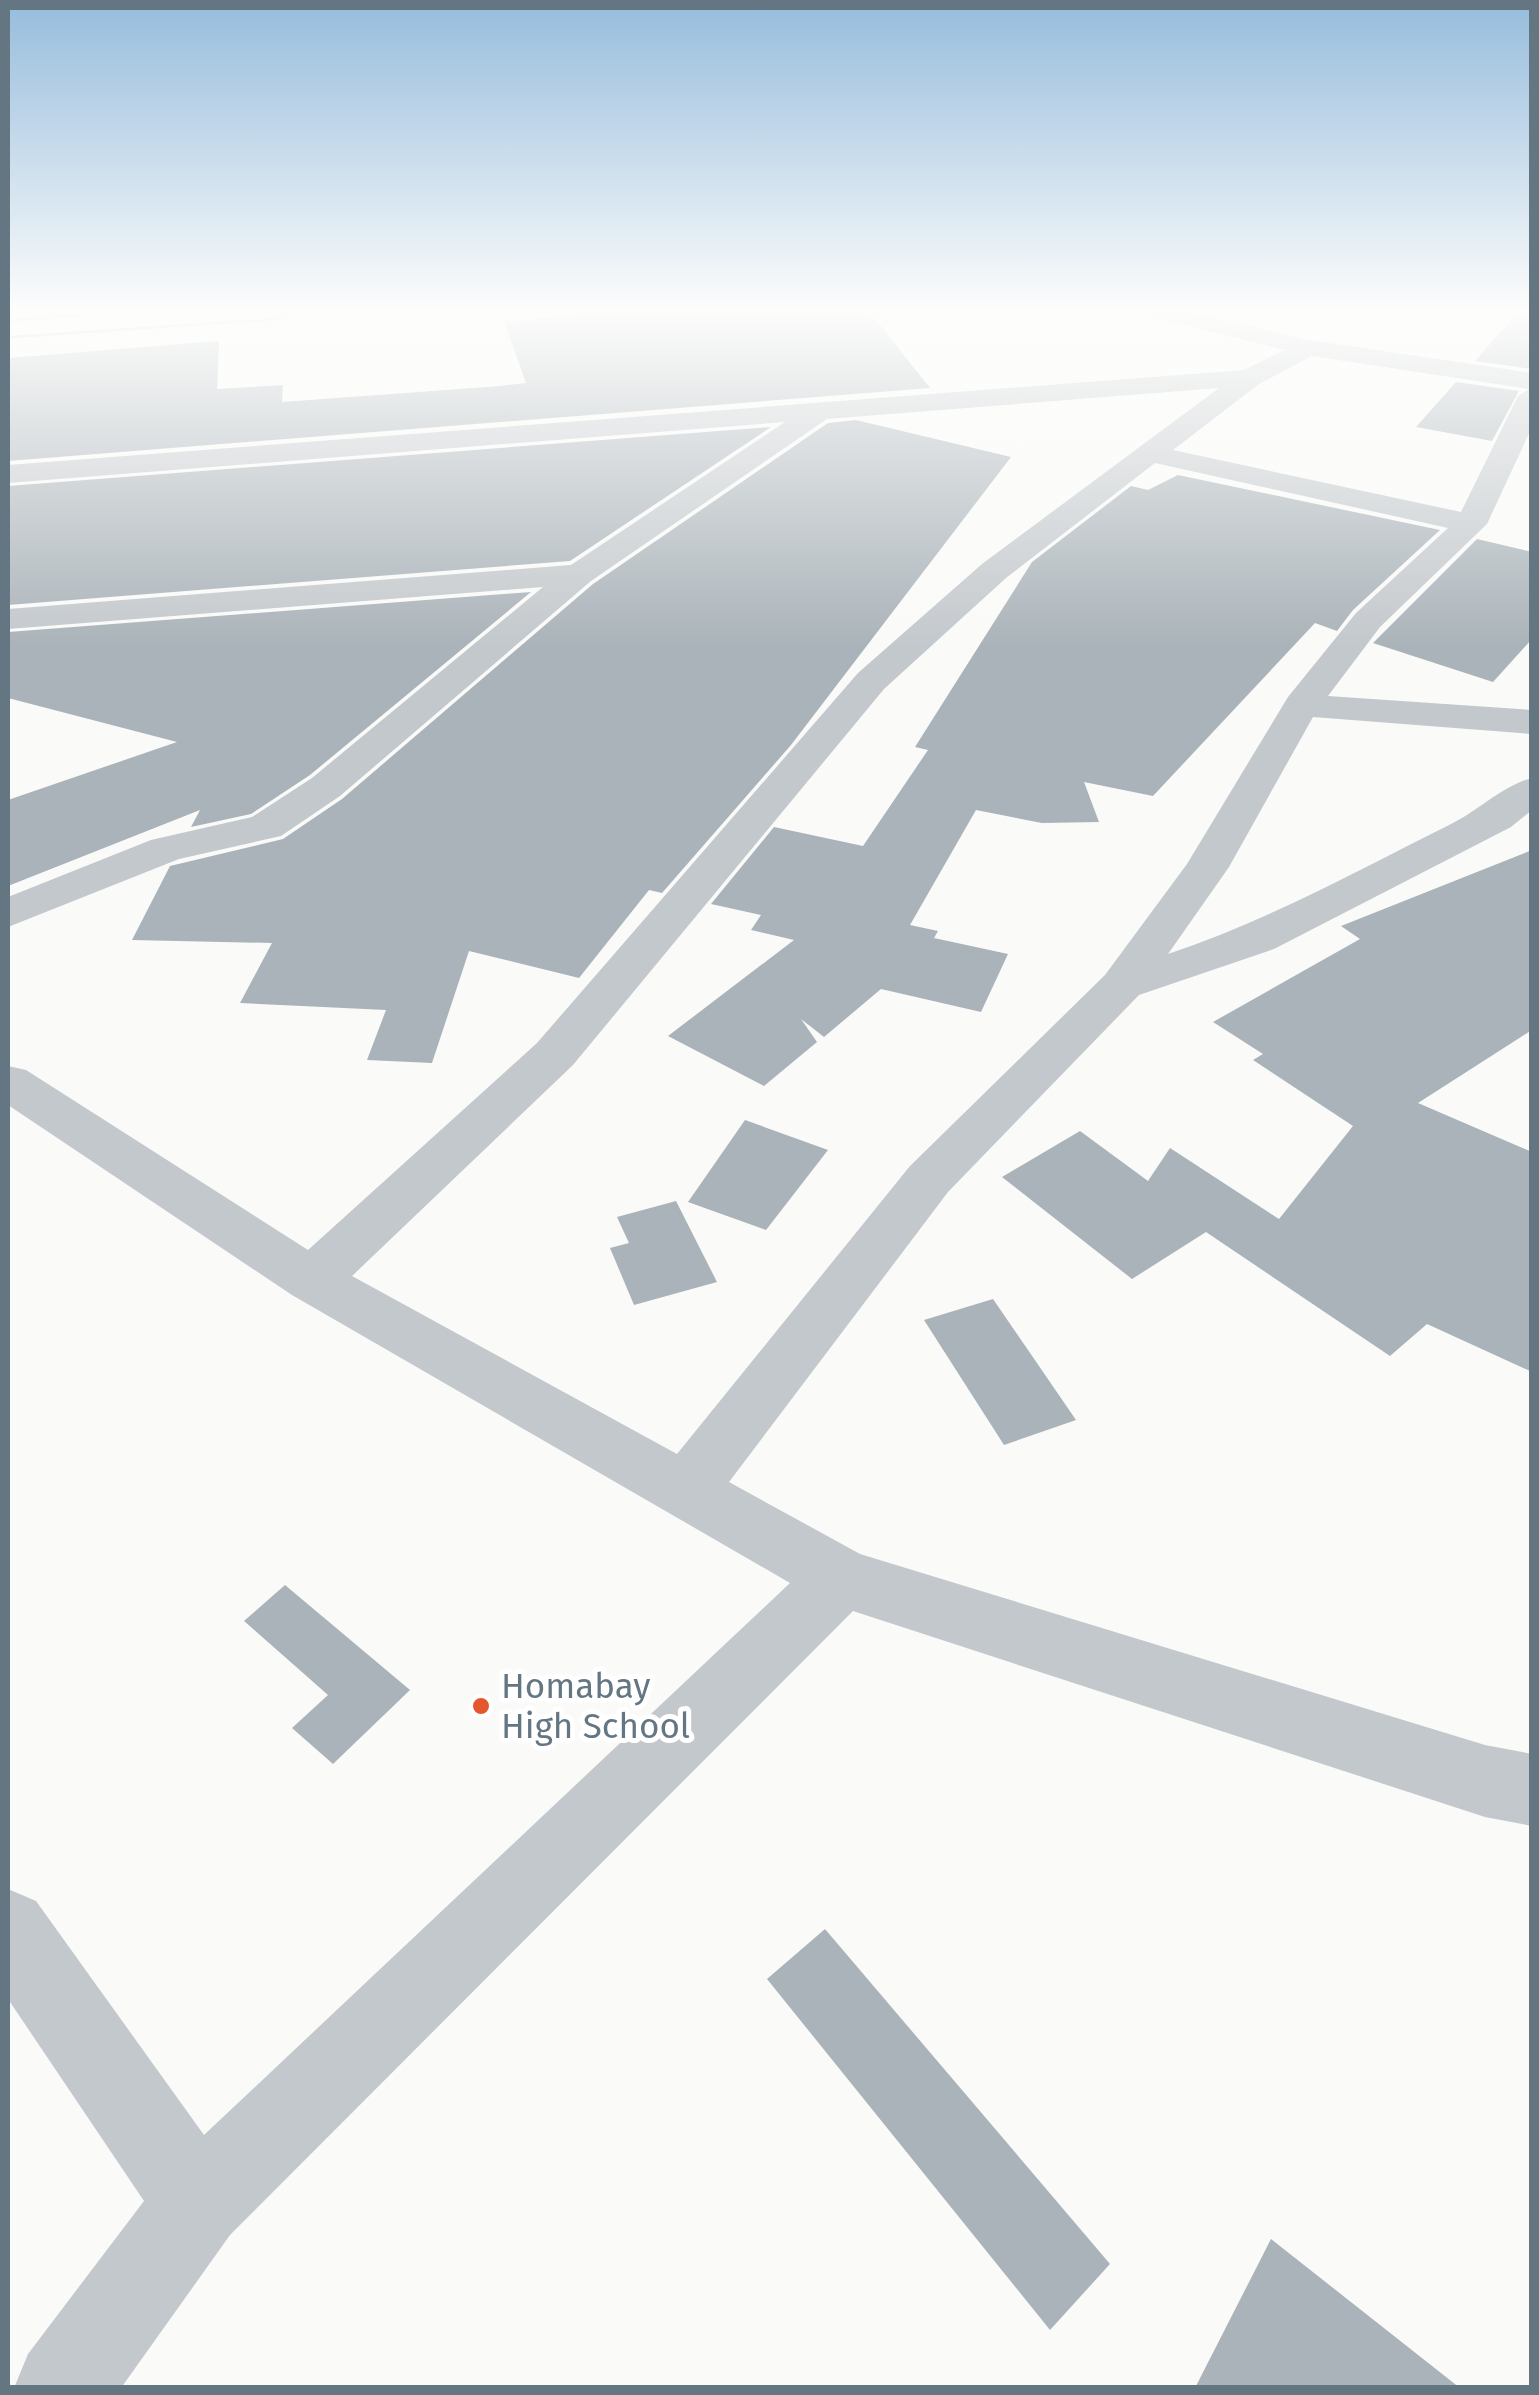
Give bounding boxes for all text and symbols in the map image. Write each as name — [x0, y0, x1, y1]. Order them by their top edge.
place label: Homabay High School — [501, 1665, 690, 1747]
marker: Homabay High School — [470, 1695, 492, 1717]

